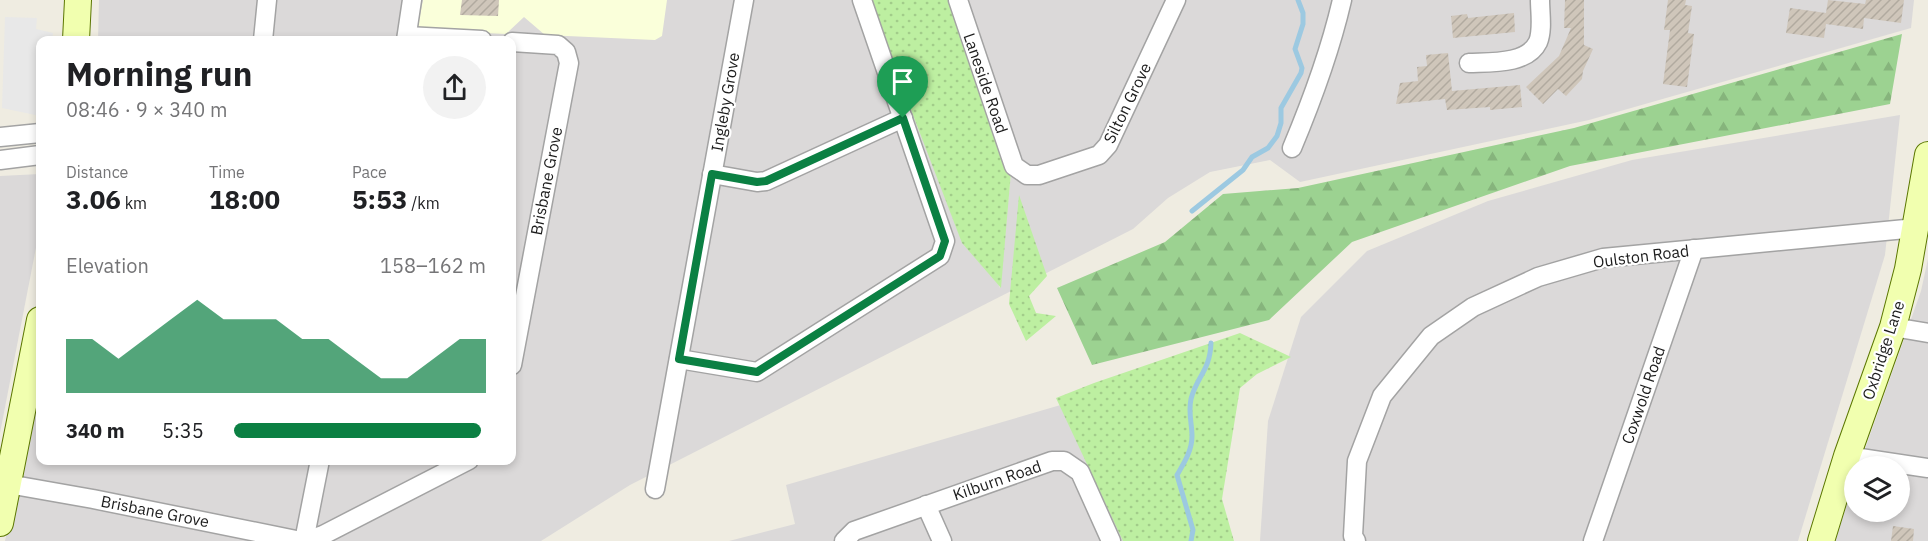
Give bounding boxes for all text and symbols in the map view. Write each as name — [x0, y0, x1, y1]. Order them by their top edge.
street label: Laneside Road — [959, 30, 1013, 136]
street label: Ingleby Grove — [706, 51, 744, 153]
text: Morning run — [66, 52, 252, 95]
button: share — [423, 56, 486, 119]
pin — [877, 56, 928, 118]
street label: Silton Grove — [1099, 59, 1155, 147]
icon: arrive — [886, 65, 919, 98]
text: 08:46 · 9 × 340 m — [66, 96, 227, 123]
street label: Brisbane Grove — [526, 125, 566, 237]
text: Distance — [66, 162, 128, 182]
text: Time — [209, 162, 245, 182]
text: Pace — [352, 162, 387, 182]
text: 3.06 — [66, 182, 121, 216]
text: 18:00 — [209, 182, 280, 216]
text: 5:53 — [352, 182, 407, 216]
text: km — [121, 193, 147, 213]
text: /km — [407, 193, 440, 213]
street label: Oulston Road — [1592, 240, 1690, 272]
text: Elevation — [66, 252, 149, 279]
text: 158–162 m — [380, 252, 486, 279]
street label: Oxbridge Lane — [1858, 298, 1909, 402]
street label: Coxwold Road — [1617, 343, 1669, 447]
text: 340 m — [66, 417, 125, 444]
text: 5:35 — [162, 417, 204, 444]
street label: Kilburn Road — [950, 456, 1044, 504]
map controls — [1844, 456, 1910, 522]
button: layers — [1844, 456, 1910, 522]
street label: Brisbane Grove — [99, 491, 211, 531]

